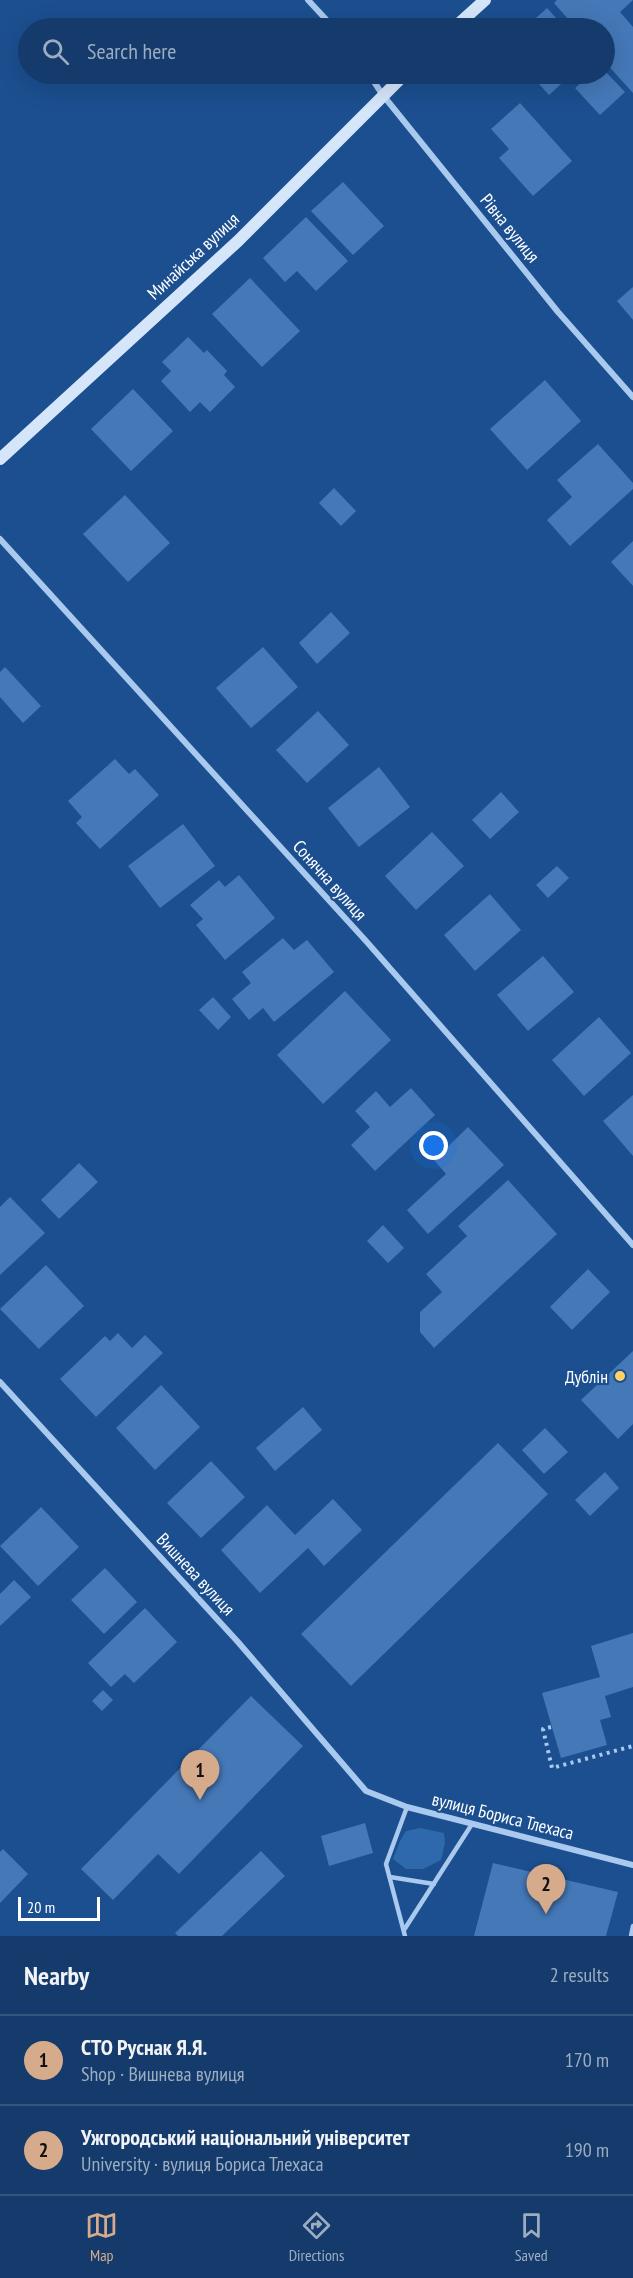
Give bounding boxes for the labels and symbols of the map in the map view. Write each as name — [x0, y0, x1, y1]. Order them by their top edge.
street label: Рівна вулиця — [475, 189, 545, 267]
street label: Минайська вулиця — [142, 208, 244, 304]
street label: Сонячна вулиця — [288, 835, 372, 925]
your location — [419, 1131, 448, 1160]
place label: Дублін — [565, 1365, 608, 1388]
marker: Дублін — [613, 1369, 627, 1383]
street label: Вишнева вулиця — [152, 1528, 240, 1620]
pin: 1 — [180, 1750, 220, 1800]
street label: вулиця Бориса Тлехаса — [430, 1787, 576, 1845]
pin: 2 — [526, 1864, 566, 1914]
scale bar — [18, 1894, 100, 1922]

